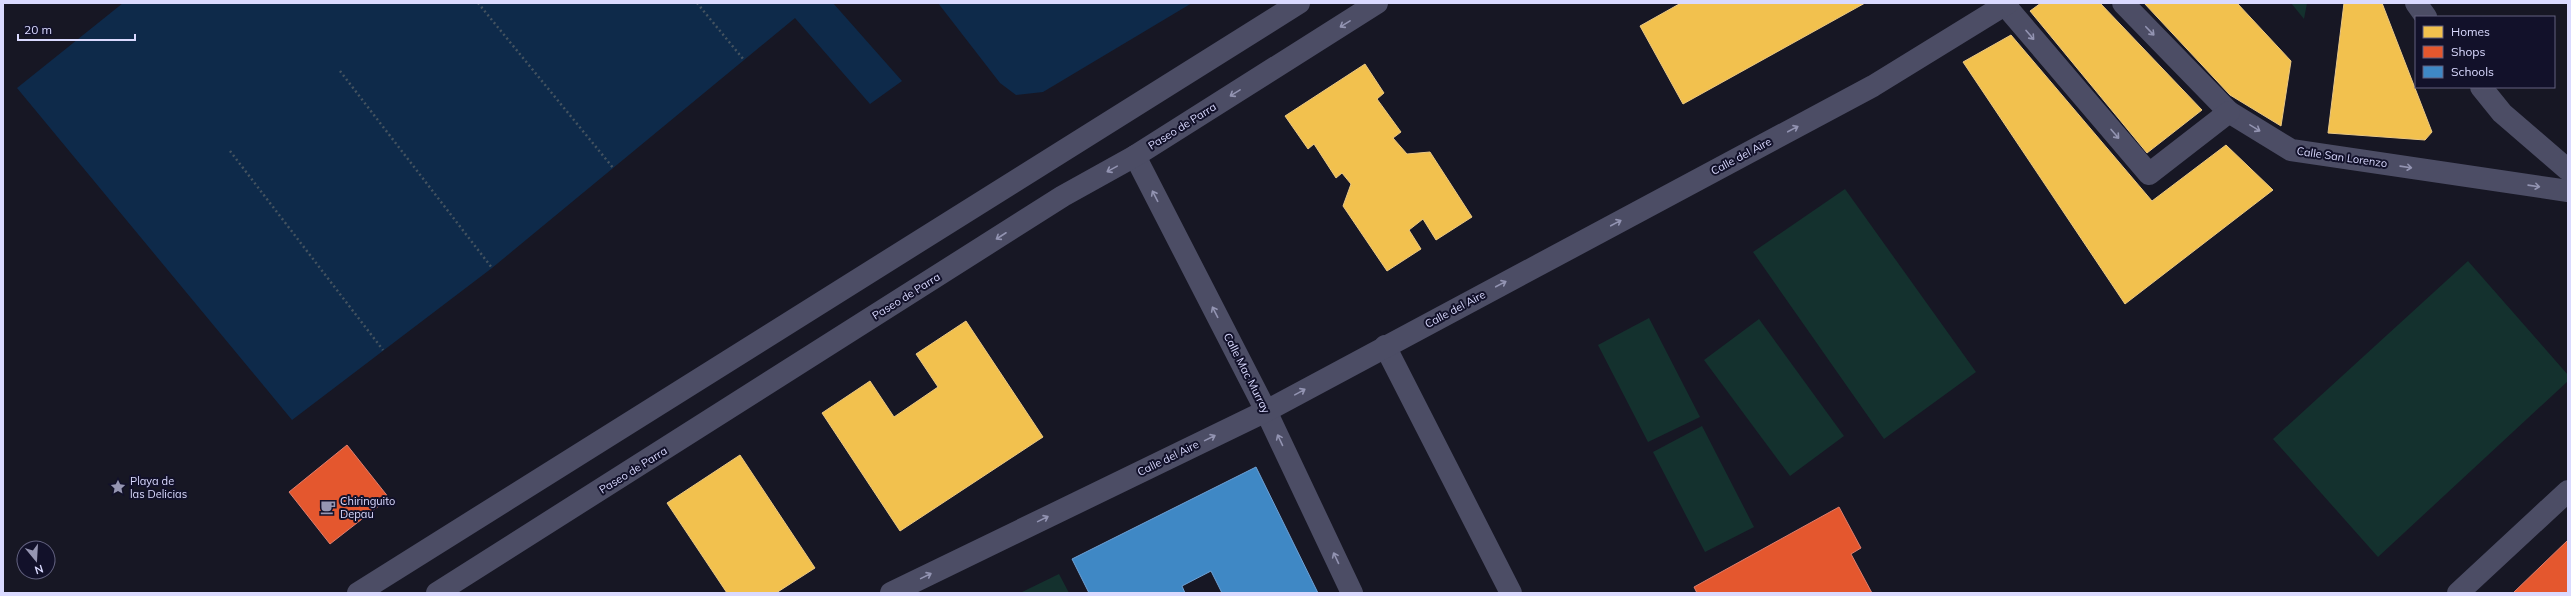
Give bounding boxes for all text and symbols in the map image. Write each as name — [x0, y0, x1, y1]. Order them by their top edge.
scale bar — [18, 16, 135, 42]
legend — [2415, 16, 2555, 88]
one-way arrow — [1339, 20, 1350, 28]
text: 20 m — [24, 22, 52, 37]
text: Homes — [2451, 24, 2490, 39]
one-way arrow — [2145, 26, 2155, 36]
one-way arrow — [2026, 29, 2035, 40]
text: Shops — [2451, 44, 2486, 59]
text: Schools — [2451, 64, 2494, 79]
one-way arrow — [1229, 89, 1240, 97]
street label: Paseo de Parra — [1145, 100, 1219, 152]
one-way arrow — [1786, 125, 1798, 132]
one-way arrow — [2249, 125, 2261, 133]
one-way arrow — [2110, 128, 2119, 139]
street label: Calle del Aire — [1708, 134, 1774, 178]
street label: Calle San Lorenzo — [2296, 144, 2388, 170]
one-way arrow — [2399, 163, 2412, 171]
one-way arrow — [1106, 165, 1118, 173]
one-way arrow — [2527, 182, 2540, 190]
one-way arrow — [1151, 191, 1159, 203]
one-way arrow — [1610, 219, 1622, 226]
one-way arrow — [996, 232, 1007, 240]
street label: Paseo de Parra — [869, 270, 943, 322]
one-way arrow — [1495, 280, 1507, 287]
street label: Calle del Aire — [1422, 287, 1488, 331]
one-way arrow — [1211, 306, 1218, 318]
street label: Calle Mac Murray — [1221, 330, 1273, 416]
one-way arrow — [1294, 388, 1306, 395]
one-way arrow — [1204, 434, 1216, 441]
one-way arrow — [1276, 435, 1283, 447]
street label: Calle del Aire — [1135, 437, 1201, 479]
street label: Paseo de Parra — [596, 444, 670, 496]
place label: Playa de las Delicias — [130, 474, 187, 501]
place icon: Playa de las Delicias — [109, 478, 127, 496]
place label: Chiringuito Depau — [340, 494, 395, 521]
cafe icon: Chiringuito Depau — [319, 498, 337, 516]
one-way arrow — [1037, 515, 1049, 522]
north arrow — [16, 540, 56, 580]
one-way arrow — [1332, 552, 1339, 564]
text: N — [33, 562, 45, 577]
one-way arrow — [920, 572, 932, 579]

